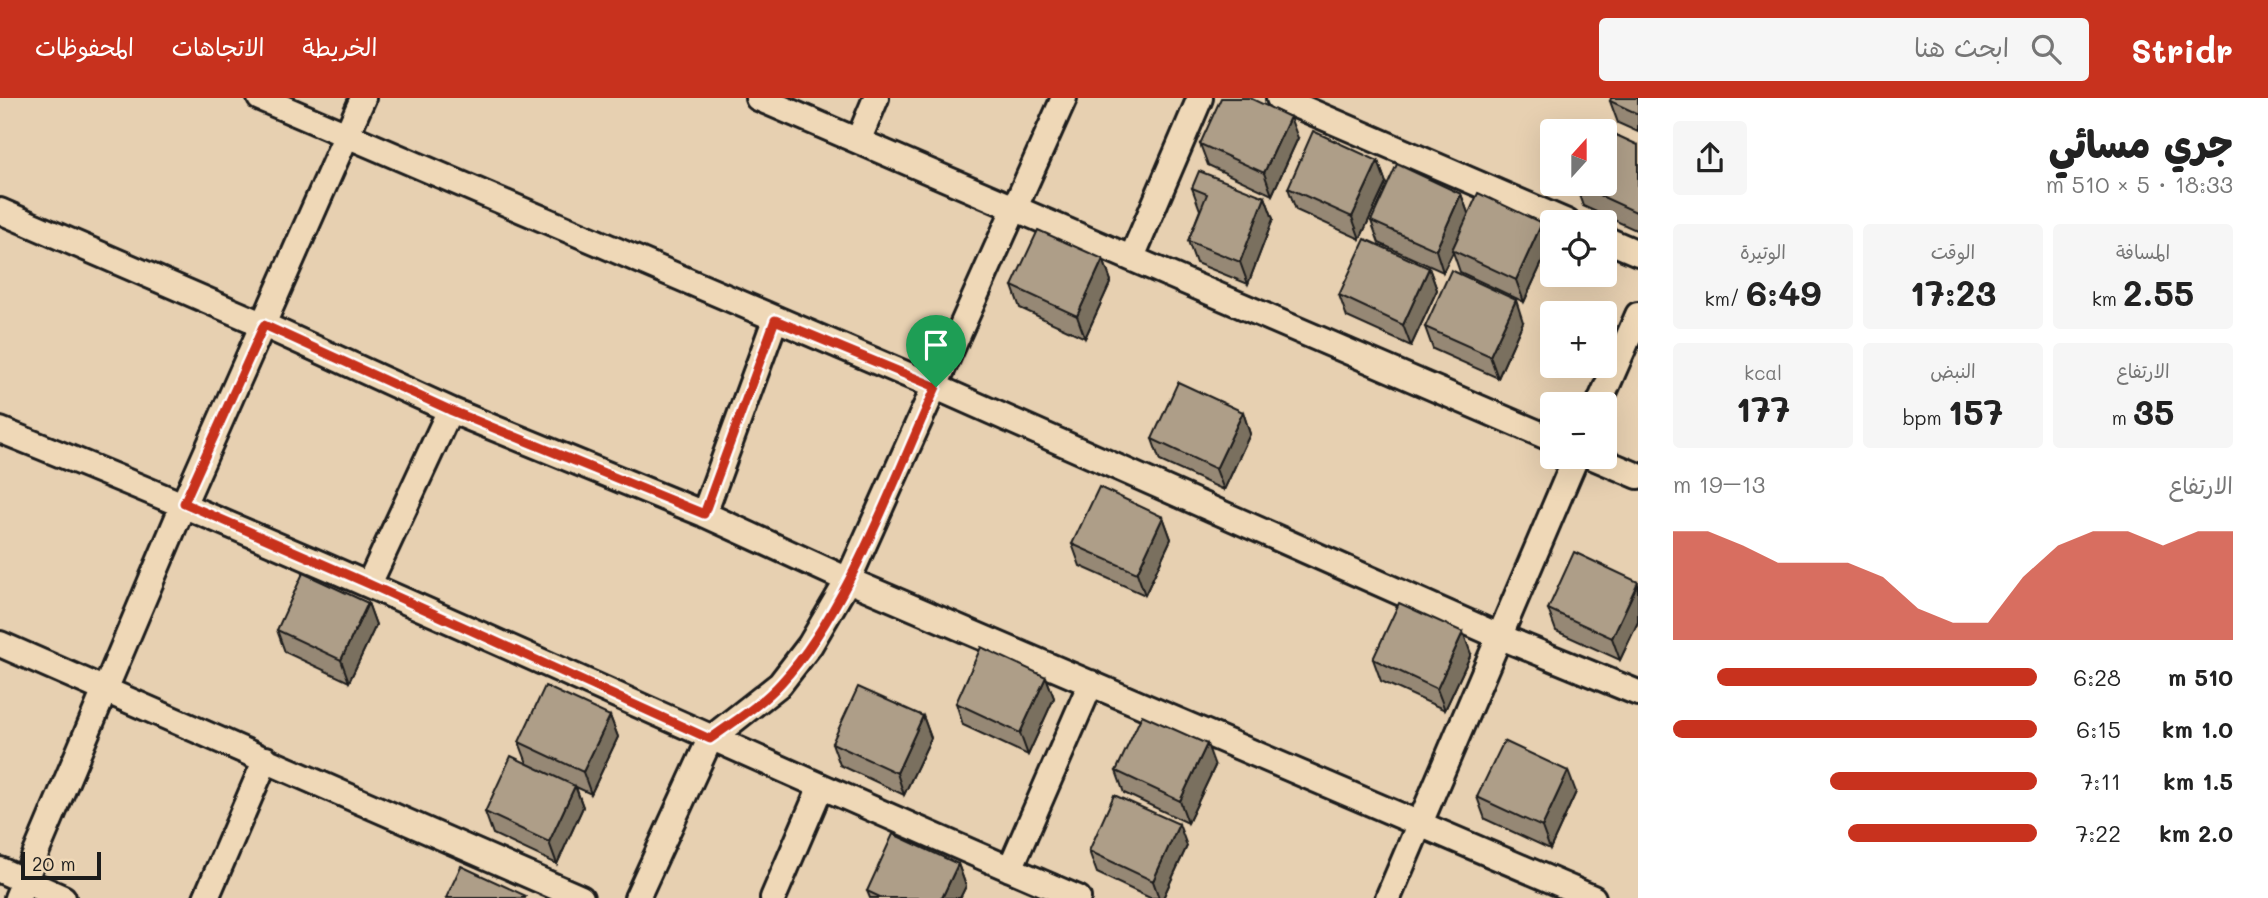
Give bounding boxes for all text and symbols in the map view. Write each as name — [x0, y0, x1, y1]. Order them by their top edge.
search box — [1599, 18, 2089, 81]
text: Stridr — [2131, 28, 2233, 71]
text: ابحث هنا — [1914, 30, 2009, 64]
icon: search — [2027, 30, 2065, 68]
text: المحفوظات — [35, 31, 134, 62]
text: الاتجاهات — [172, 31, 265, 62]
text: الخريطة — [303, 31, 377, 62]
text: جري مسائي — [2049, 118, 2233, 168]
north arrow — [1540, 119, 1617, 196]
map controls — [1540, 119, 1617, 469]
button: share — [1673, 121, 1747, 195]
text: 18:33 · 5 × 510 m — [2046, 169, 2233, 199]
button: locate — [1540, 210, 1617, 287]
text: الوتيرة — [1740, 239, 1786, 264]
text: الوقت — [1931, 239, 1975, 264]
text: المسافة — [2116, 239, 2170, 264]
text: 6:49 — [1746, 269, 1821, 315]
text: 17:23 — [1910, 269, 1996, 315]
text: 2.55 — [2123, 269, 2194, 315]
text: /km — [1705, 286, 1746, 311]
text: km — [2092, 286, 2123, 311]
button: + — [1540, 301, 1617, 378]
pin — [906, 315, 966, 387]
icon: arrive — [917, 326, 955, 364]
text: النبض — [1930, 358, 1976, 383]
text: الارتفاع — [2116, 358, 2170, 383]
text: kcal — [1744, 360, 1782, 385]
text: 177 — [1736, 385, 1790, 431]
text: 157 — [1948, 388, 2003, 434]
text: 35 — [2133, 388, 2174, 434]
button: − — [1540, 392, 1617, 469]
text: bpm — [1903, 405, 1948, 430]
text: m — [2112, 405, 2133, 430]
text: 13–19 m — [1673, 469, 1765, 499]
text: الارتفاع — [2169, 470, 2233, 500]
text: 6:28 — [2073, 662, 2121, 692]
text: 510 m — [2168, 662, 2233, 692]
text: 6:15 — [2076, 714, 2121, 744]
text: 1.0 km — [2162, 714, 2233, 744]
text: 7:11 — [2081, 766, 2121, 796]
text: 1.5 km — [2163, 766, 2233, 796]
text: 7:22 — [2075, 818, 2121, 848]
text: 2.0 km — [2159, 818, 2233, 848]
scale bar — [21, 849, 102, 881]
text: 20 m — [32, 851, 76, 876]

